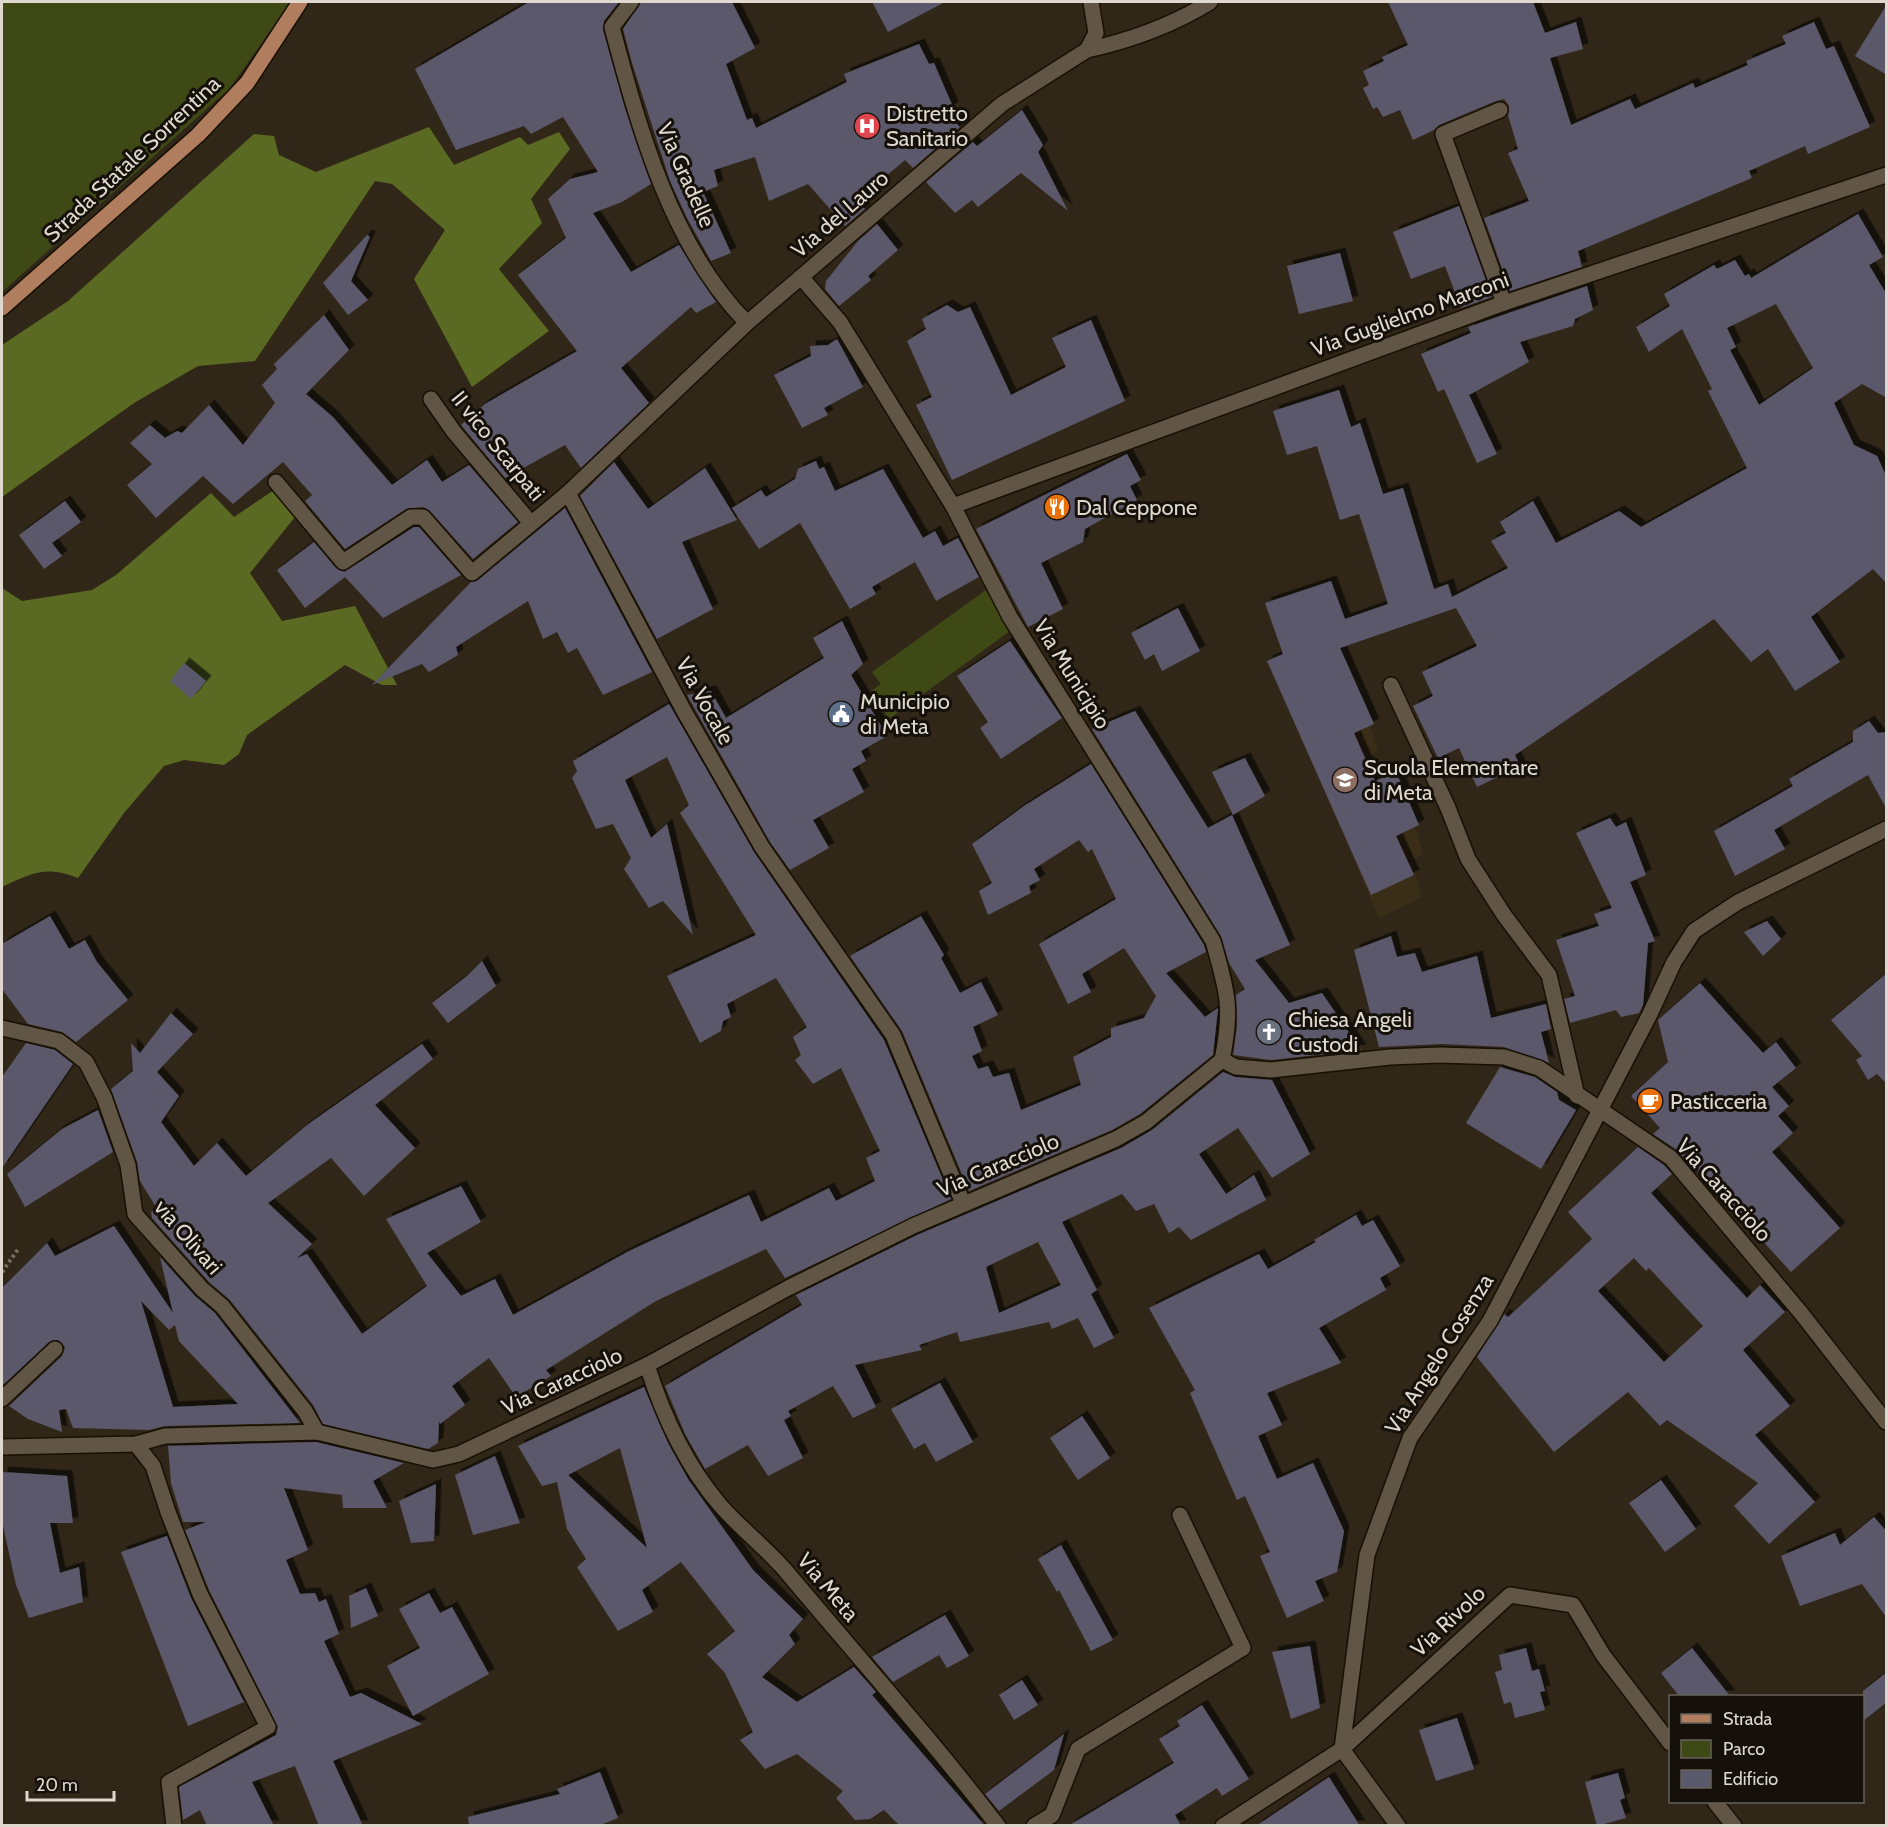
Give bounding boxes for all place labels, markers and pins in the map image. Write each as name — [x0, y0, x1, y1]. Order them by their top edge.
place label: Distretto Sanitario — [886, 100, 968, 152]
hospital icon: Distretto Sanitario — [852, 111, 882, 141]
restaurant icon: Dal Ceppone — [1042, 492, 1072, 522]
place label: Dal Ceppone — [1076, 494, 1197, 521]
place label: Municipio di Meta — [860, 688, 950, 740]
public building icon: Municipio di Meta — [826, 699, 856, 729]
place label: Scuola Elementare di Meta — [1364, 754, 1538, 806]
school or university icon: Scuola Elementare di Meta — [1330, 765, 1360, 795]
place label: Chiesa Angeli Custodi — [1288, 1006, 1412, 1058]
church icon: Chiesa Angeli Custodi — [1254, 1017, 1284, 1047]
cafe icon: Pasticceria — [1635, 1086, 1665, 1116]
place label: Pasticceria — [1670, 1088, 1768, 1115]

